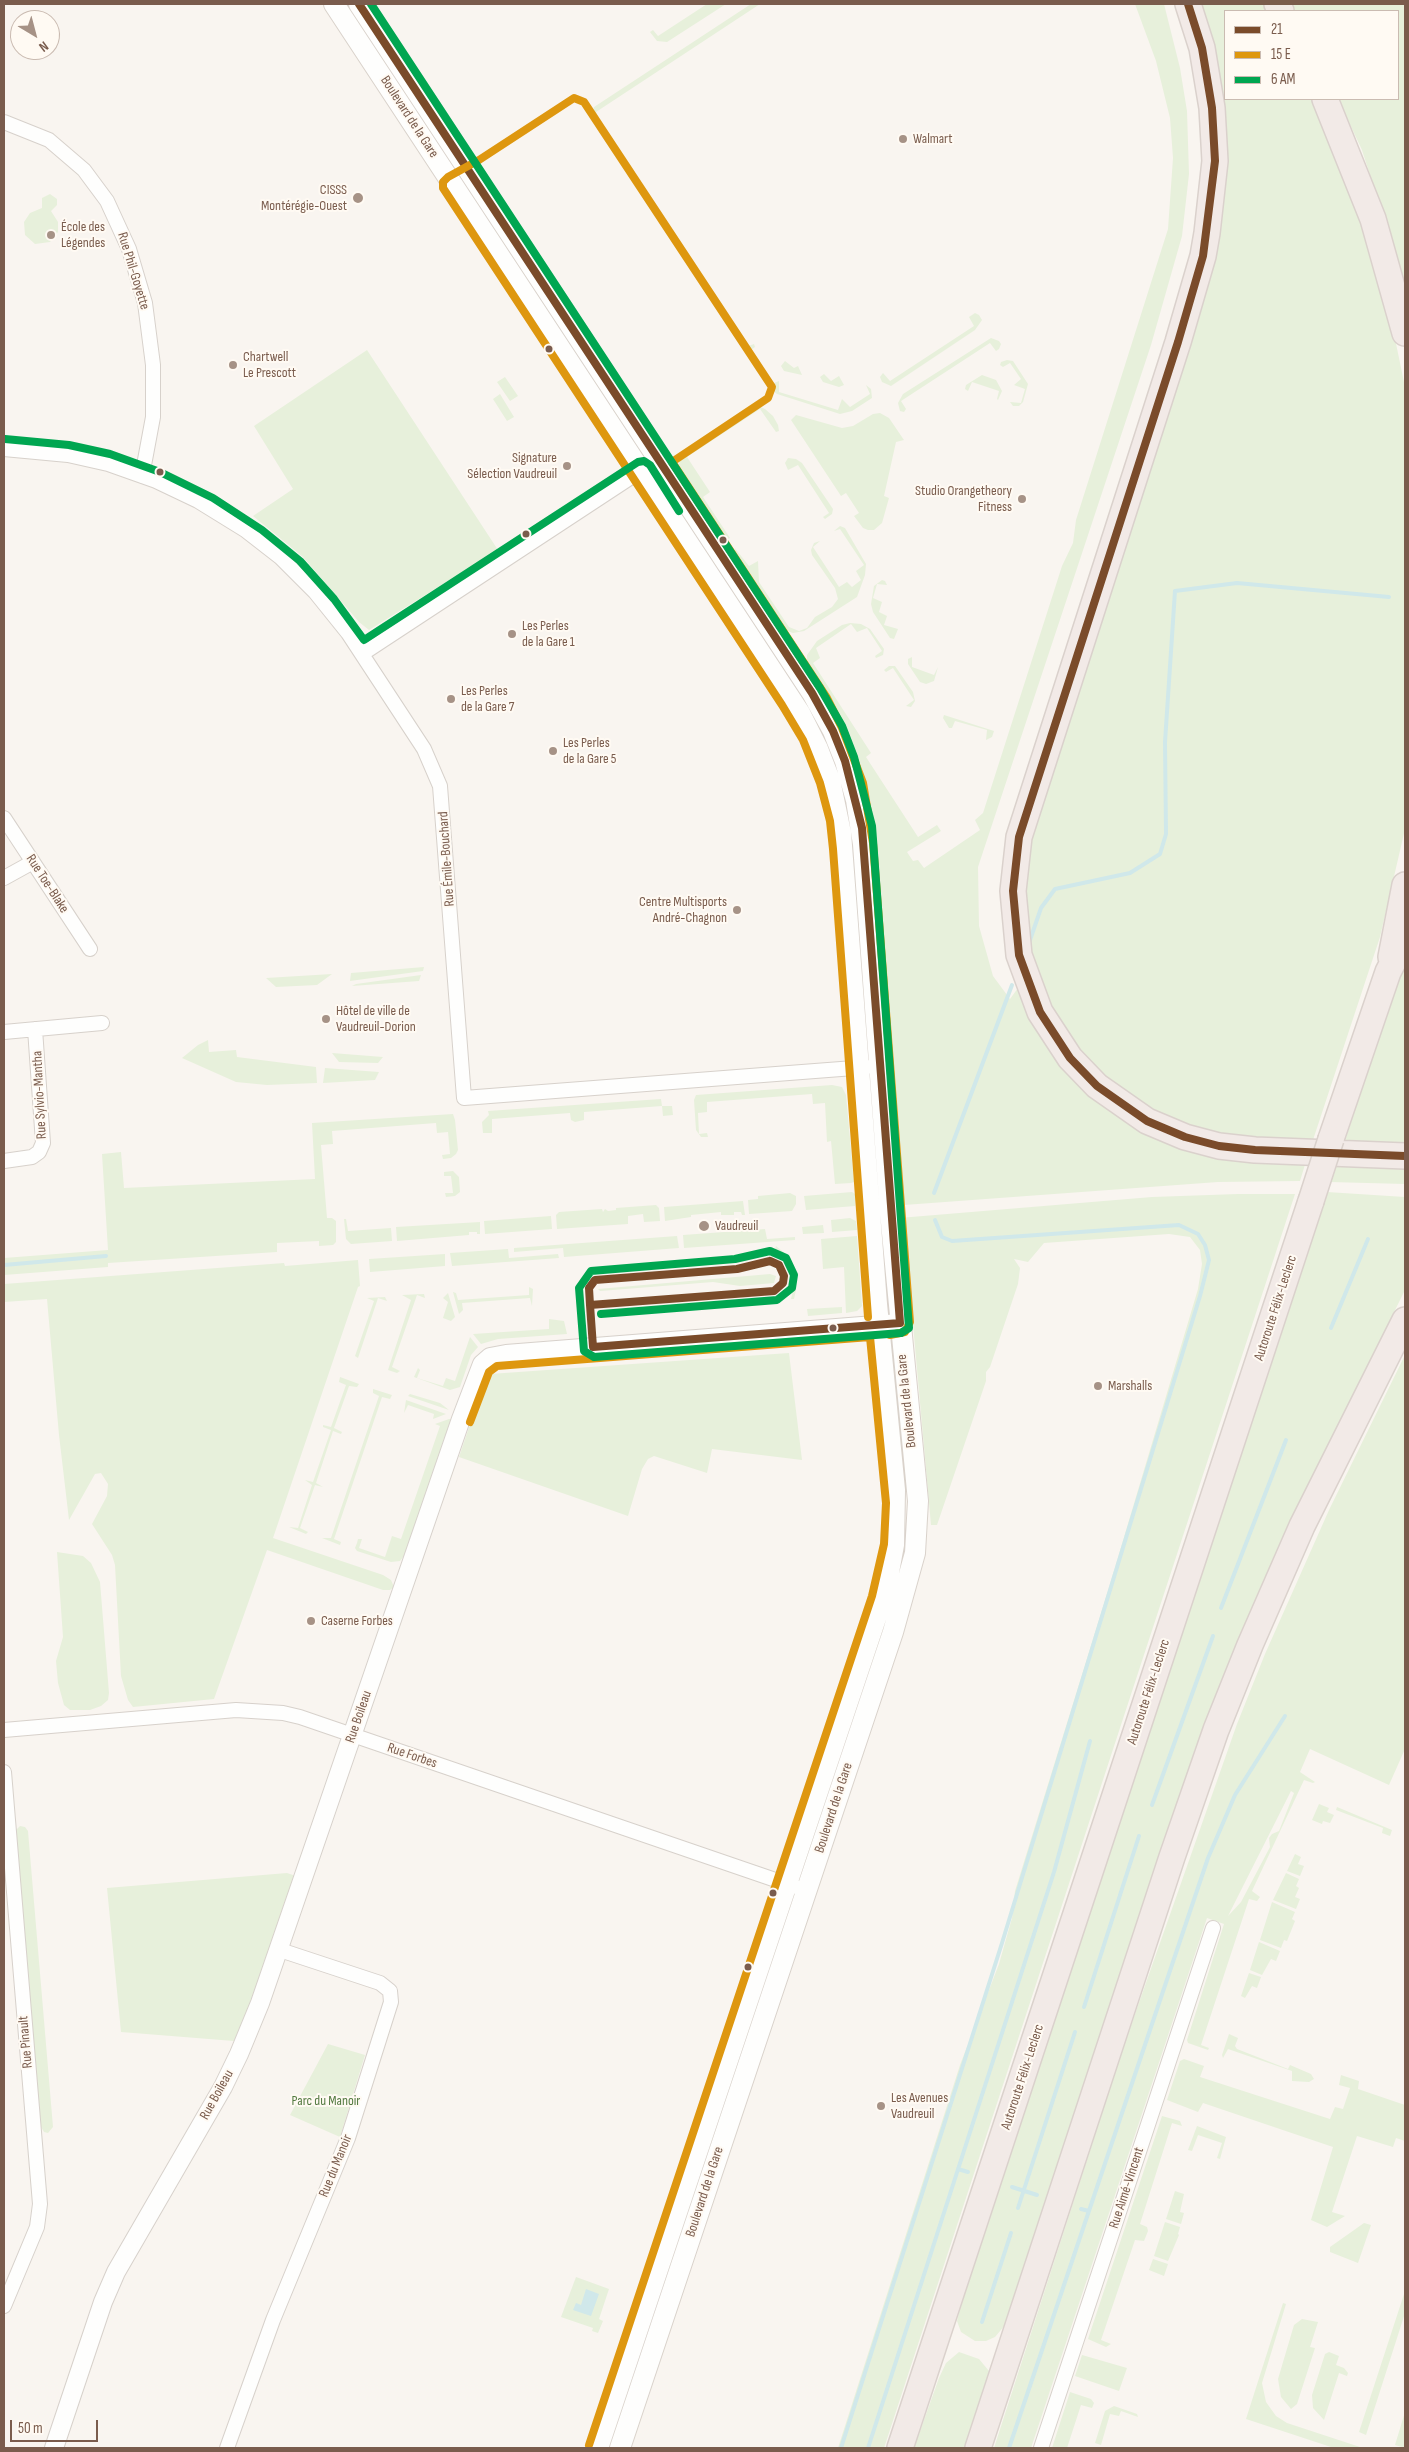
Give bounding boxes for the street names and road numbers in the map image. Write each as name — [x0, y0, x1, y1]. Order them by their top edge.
street label: Boulevard de la Gare — [376, 73, 442, 161]
street label: Rue Phil-Goyette — [113, 230, 153, 312]
street label: Rue Émile-Bouchard — [435, 811, 459, 907]
street label: Rue Toe-Blake — [22, 852, 72, 916]
street label: Rue Sylvio-Mantha — [29, 1050, 51, 1140]
street label: Autoroute Félix-Leclerc — [1251, 1253, 1301, 1363]
street label: Boulevard de la Gare — [894, 1353, 920, 1449]
street label: Autoroute Félix-Leclerc — [1124, 1637, 1174, 1747]
street label: Rue Boileau — [342, 1689, 376, 1745]
street label: Rue Forbes — [385, 1740, 439, 1772]
street label: Boulevard de la Gare — [811, 1761, 857, 1855]
street label: Rue Pinault — [15, 2015, 37, 2069]
street label: Autoroute Félix-Leclerc — [998, 2022, 1048, 2132]
street label: Rue Boileau — [196, 2067, 238, 2123]
street label: Rue du Manoir — [316, 2132, 356, 2200]
street label: Boulevard de la Gare — [682, 2145, 728, 2239]
street label: Rue Aimé-Vincent — [1106, 2145, 1148, 2231]

